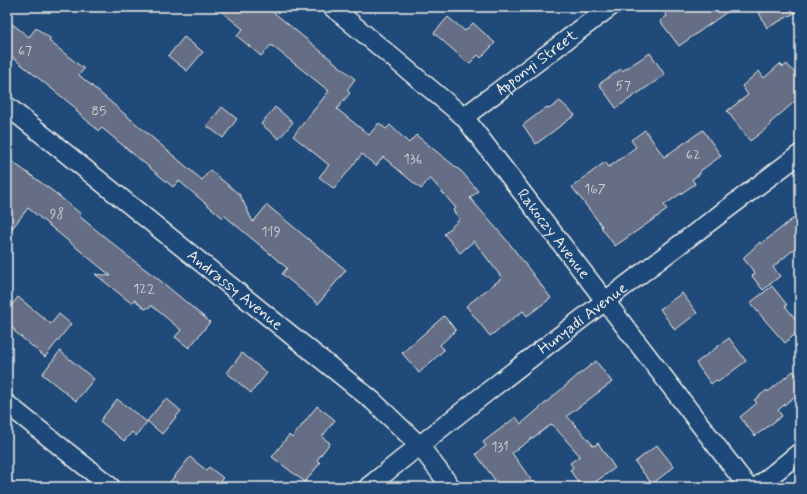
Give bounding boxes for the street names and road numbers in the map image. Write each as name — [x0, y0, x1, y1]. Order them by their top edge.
street label: Apponyi Street — [492, 24, 582, 101]
street label: Rakoczy Avenue — [512, 184, 595, 283]
street label: Andrassy Avenue — [183, 245, 288, 335]
street label: Hunyadi Avenue — [534, 277, 632, 359]

